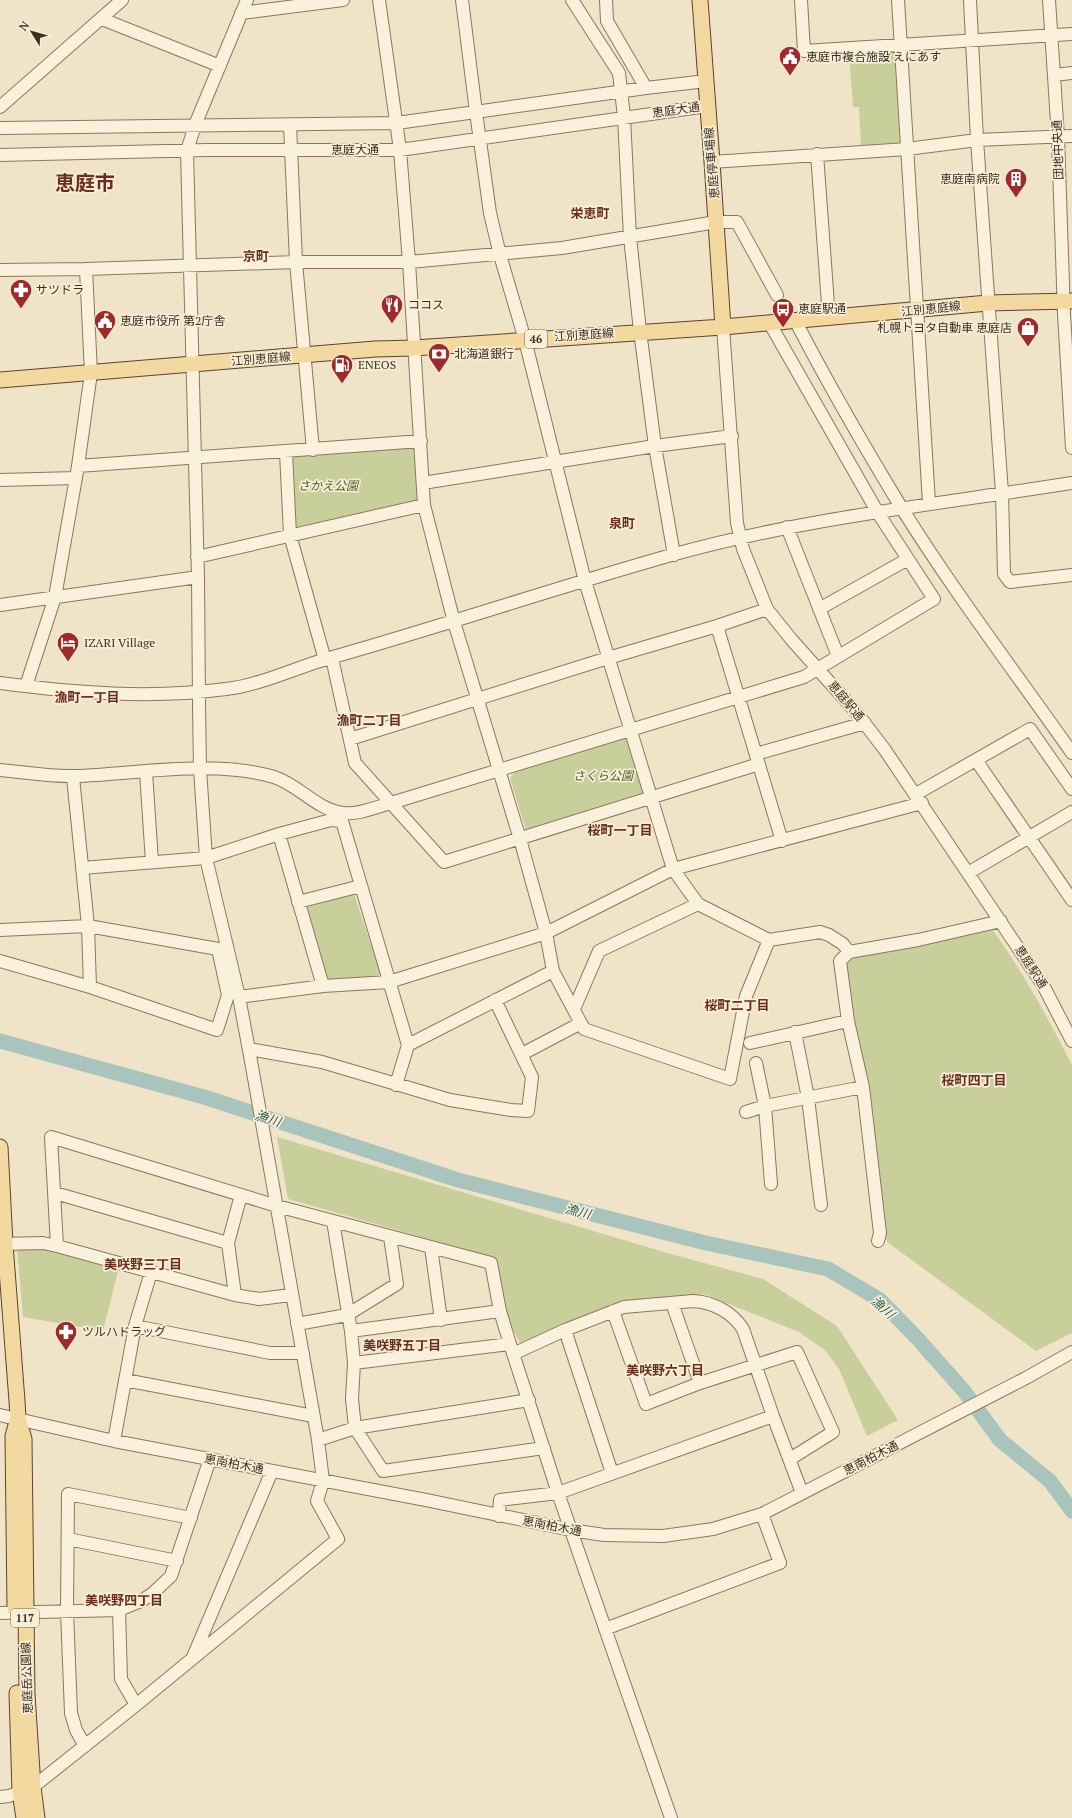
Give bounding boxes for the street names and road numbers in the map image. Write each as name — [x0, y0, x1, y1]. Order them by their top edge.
street label: 恵庭大通 — [651, 99, 701, 120]
street label: 団地中央通 — [1049, 120, 1066, 180]
street label: 恵庭停車場線 — [701, 127, 722, 200]
street label: 恵庭大通 — [331, 142, 379, 157]
street label: 江別恵庭線 — [900, 298, 962, 319]
street label: 江別恵庭線 — [554, 325, 614, 344]
road number: 46 — [525, 330, 547, 348]
street label: 江別恵庭線 — [230, 348, 292, 369]
street label: 恵庭駅通 — [825, 677, 868, 724]
street label: 恵庭駅通 — [1012, 943, 1051, 991]
street label: 恵南柏木通 — [841, 1437, 901, 1478]
street label: 恵南柏木通 — [203, 1450, 265, 1477]
street label: 恵南柏木通 — [521, 1512, 583, 1539]
road number: 117 — [11, 1609, 39, 1627]
street label: 恵庭岳公園線 — [18, 1642, 35, 1714]

